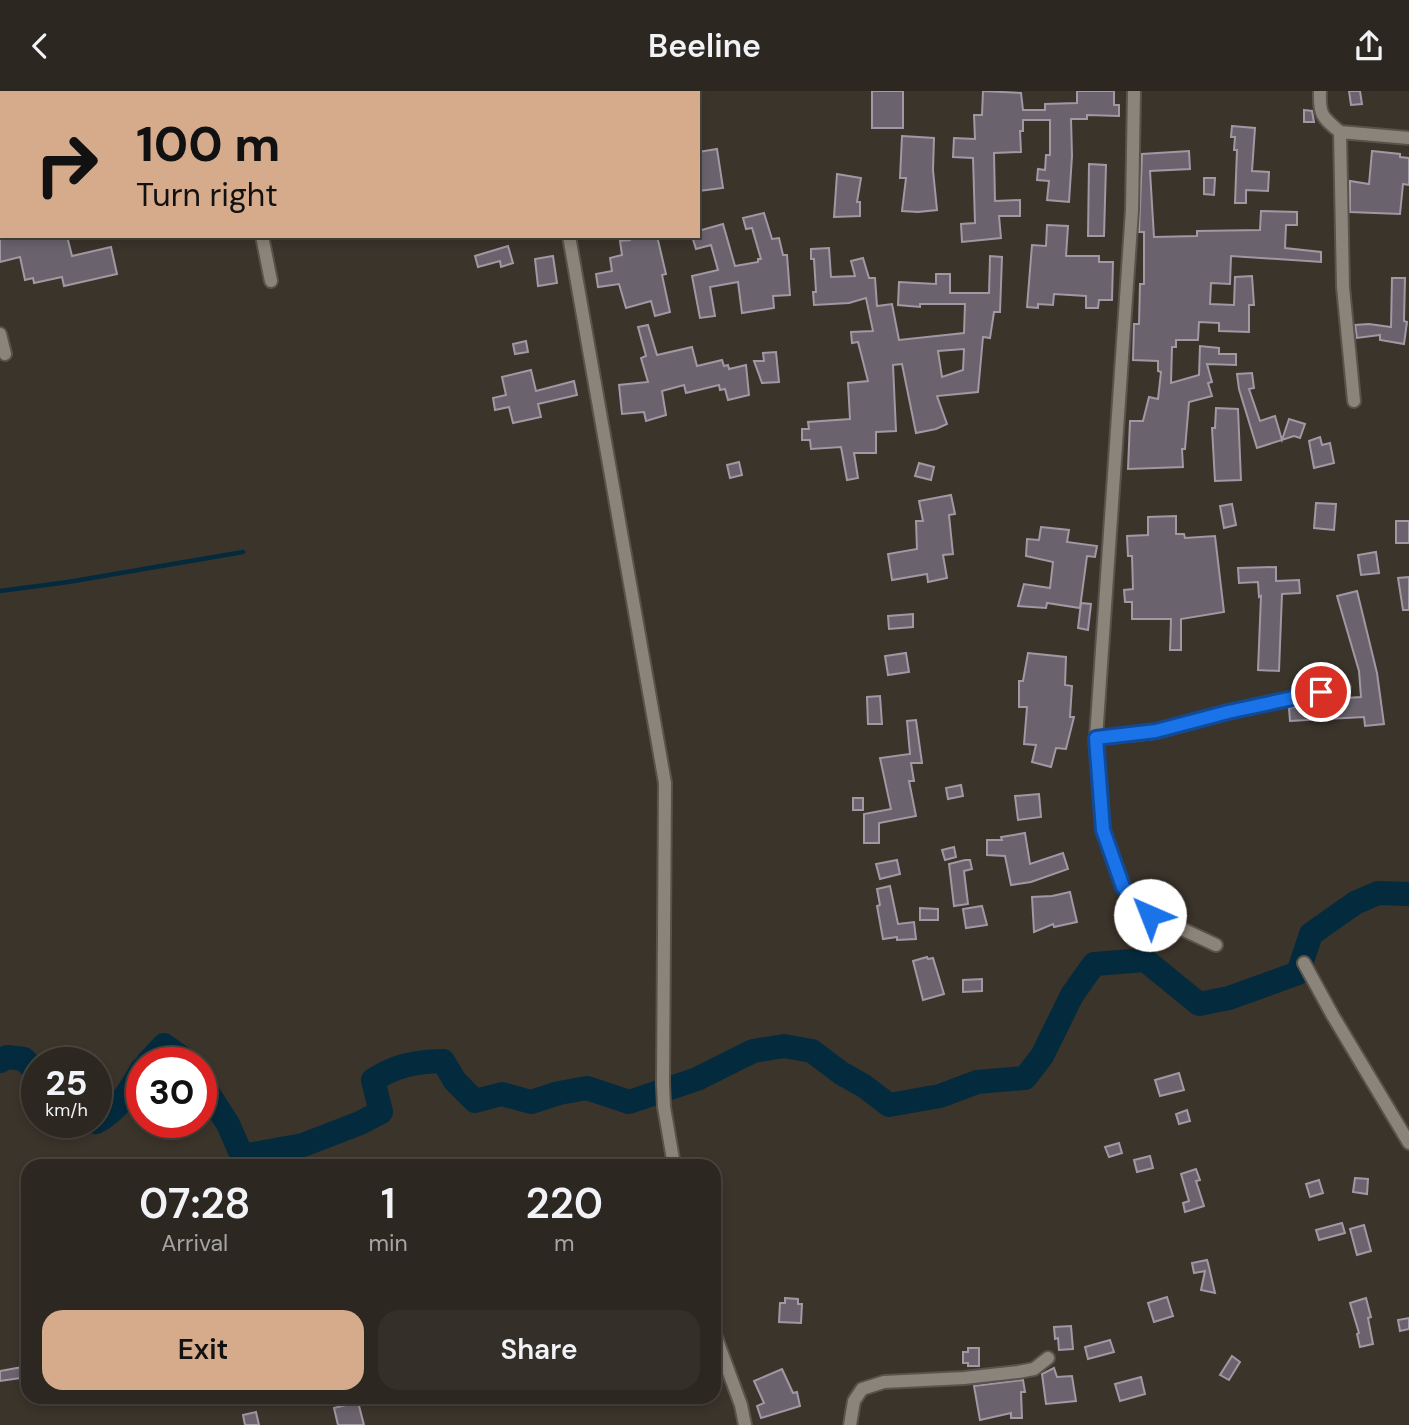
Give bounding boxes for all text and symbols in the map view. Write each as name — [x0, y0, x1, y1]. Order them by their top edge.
text: Beeline — [648, 25, 761, 67]
icon: back — [21, 27, 59, 65]
icon: share — [1350, 27, 1388, 65]
text: 100 m — [136, 112, 280, 176]
icon: right — [21, 119, 112, 210]
text: Turn right — [136, 174, 278, 216]
pin — [1291, 662, 1351, 722]
icon: arrive — [1302, 673, 1340, 711]
position arrow — [1113, 878, 1187, 952]
speed limit sign: 30 — [126, 1047, 217, 1138]
text: 25 — [46, 1060, 87, 1106]
text: km/h — [45, 1098, 88, 1122]
text: 07:28 — [139, 1176, 251, 1231]
text: 1 — [381, 1176, 395, 1231]
text: 220 — [526, 1176, 603, 1231]
text: Arrival — [161, 1228, 228, 1258]
text: min — [368, 1228, 408, 1258]
text: m — [554, 1228, 575, 1258]
button: Exit — [42, 1310, 364, 1390]
button: Share — [378, 1310, 700, 1390]

